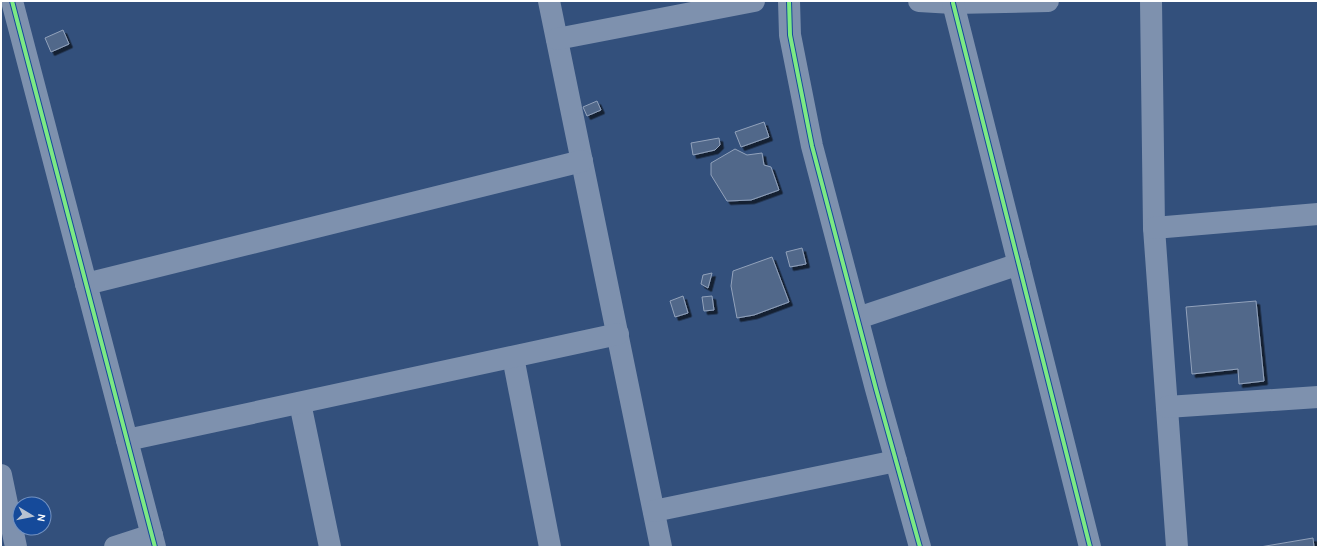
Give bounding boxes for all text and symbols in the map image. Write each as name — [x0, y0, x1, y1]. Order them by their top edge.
north arrow — [12, 496, 52, 536]
text: N — [34, 513, 48, 523]

